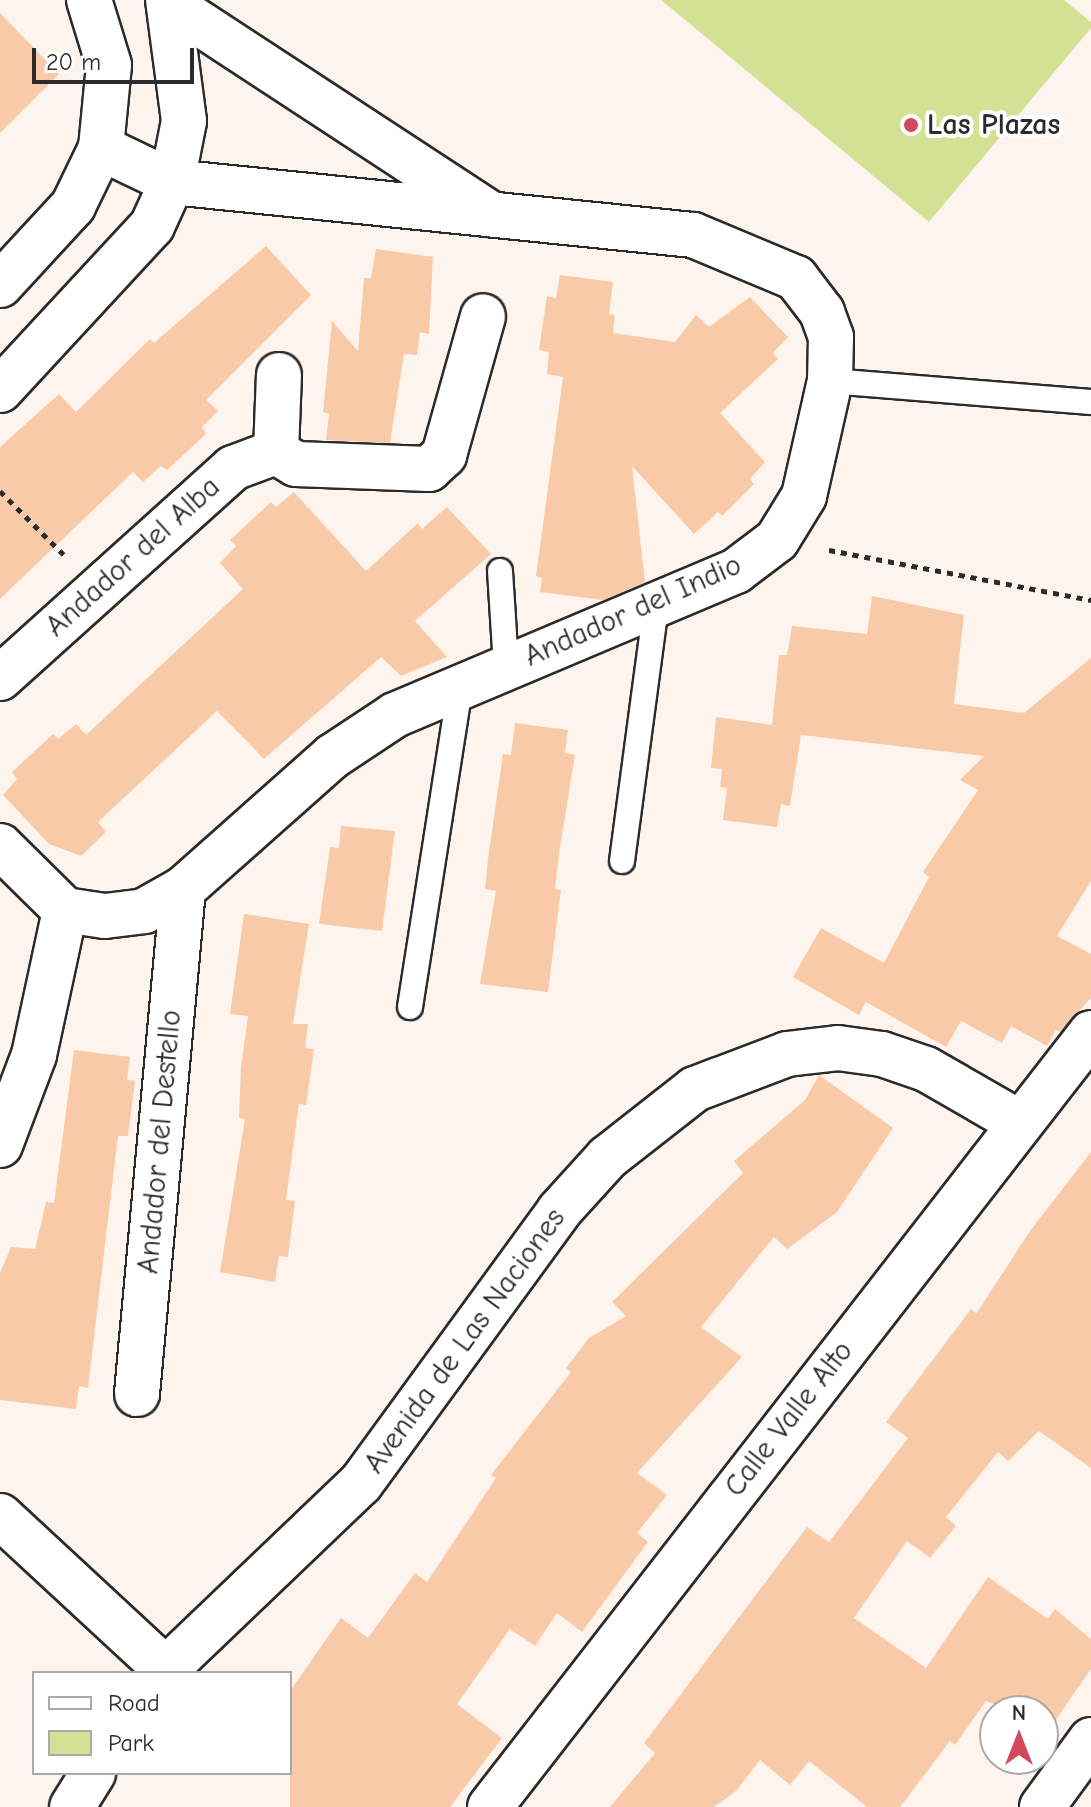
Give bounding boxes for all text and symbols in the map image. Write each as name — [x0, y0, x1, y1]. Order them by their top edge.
scale bar — [36, 32, 198, 82]
text: 20 m — [46, 48, 101, 76]
place label: Las Plazas — [927, 107, 1060, 143]
marker: Las Plazas — [902, 116, 920, 134]
street label: Andador del Alba — [38, 469, 228, 645]
street label: Andador del Indio — [519, 547, 747, 675]
street label: Andador del Destello — [131, 1009, 189, 1275]
street label: Avenida de Las Naciones — [357, 1201, 573, 1481]
street label: Calle Valle Alto — [717, 1334, 861, 1504]
legend — [32, 1671, 292, 1775]
text: Road — [108, 1689, 160, 1717]
north arrow — [979, 1695, 1059, 1775]
text: N — [1012, 1700, 1026, 1726]
text: Park — [108, 1729, 154, 1757]

